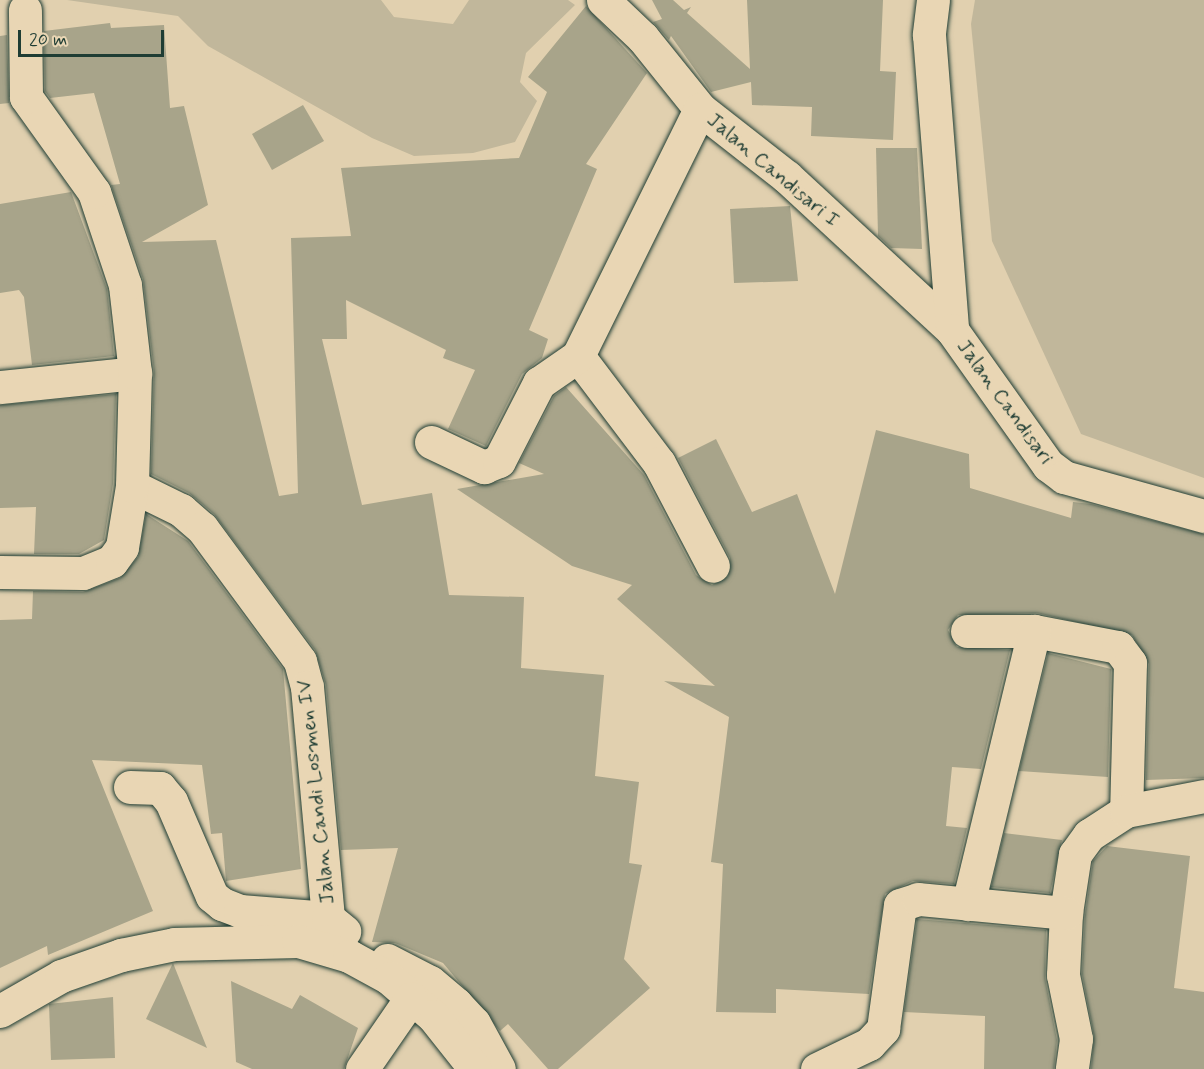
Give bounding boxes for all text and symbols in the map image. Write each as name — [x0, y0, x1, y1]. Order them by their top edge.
scale bar — [21, 18, 166, 56]
text: 20 m — [29, 28, 67, 52]
street label: Jalan Candisari I — [701, 107, 845, 233]
street label: Jalan Candisari — [951, 334, 1059, 470]
street label: Jalan Candi Losmen IV — [292, 679, 340, 905]

